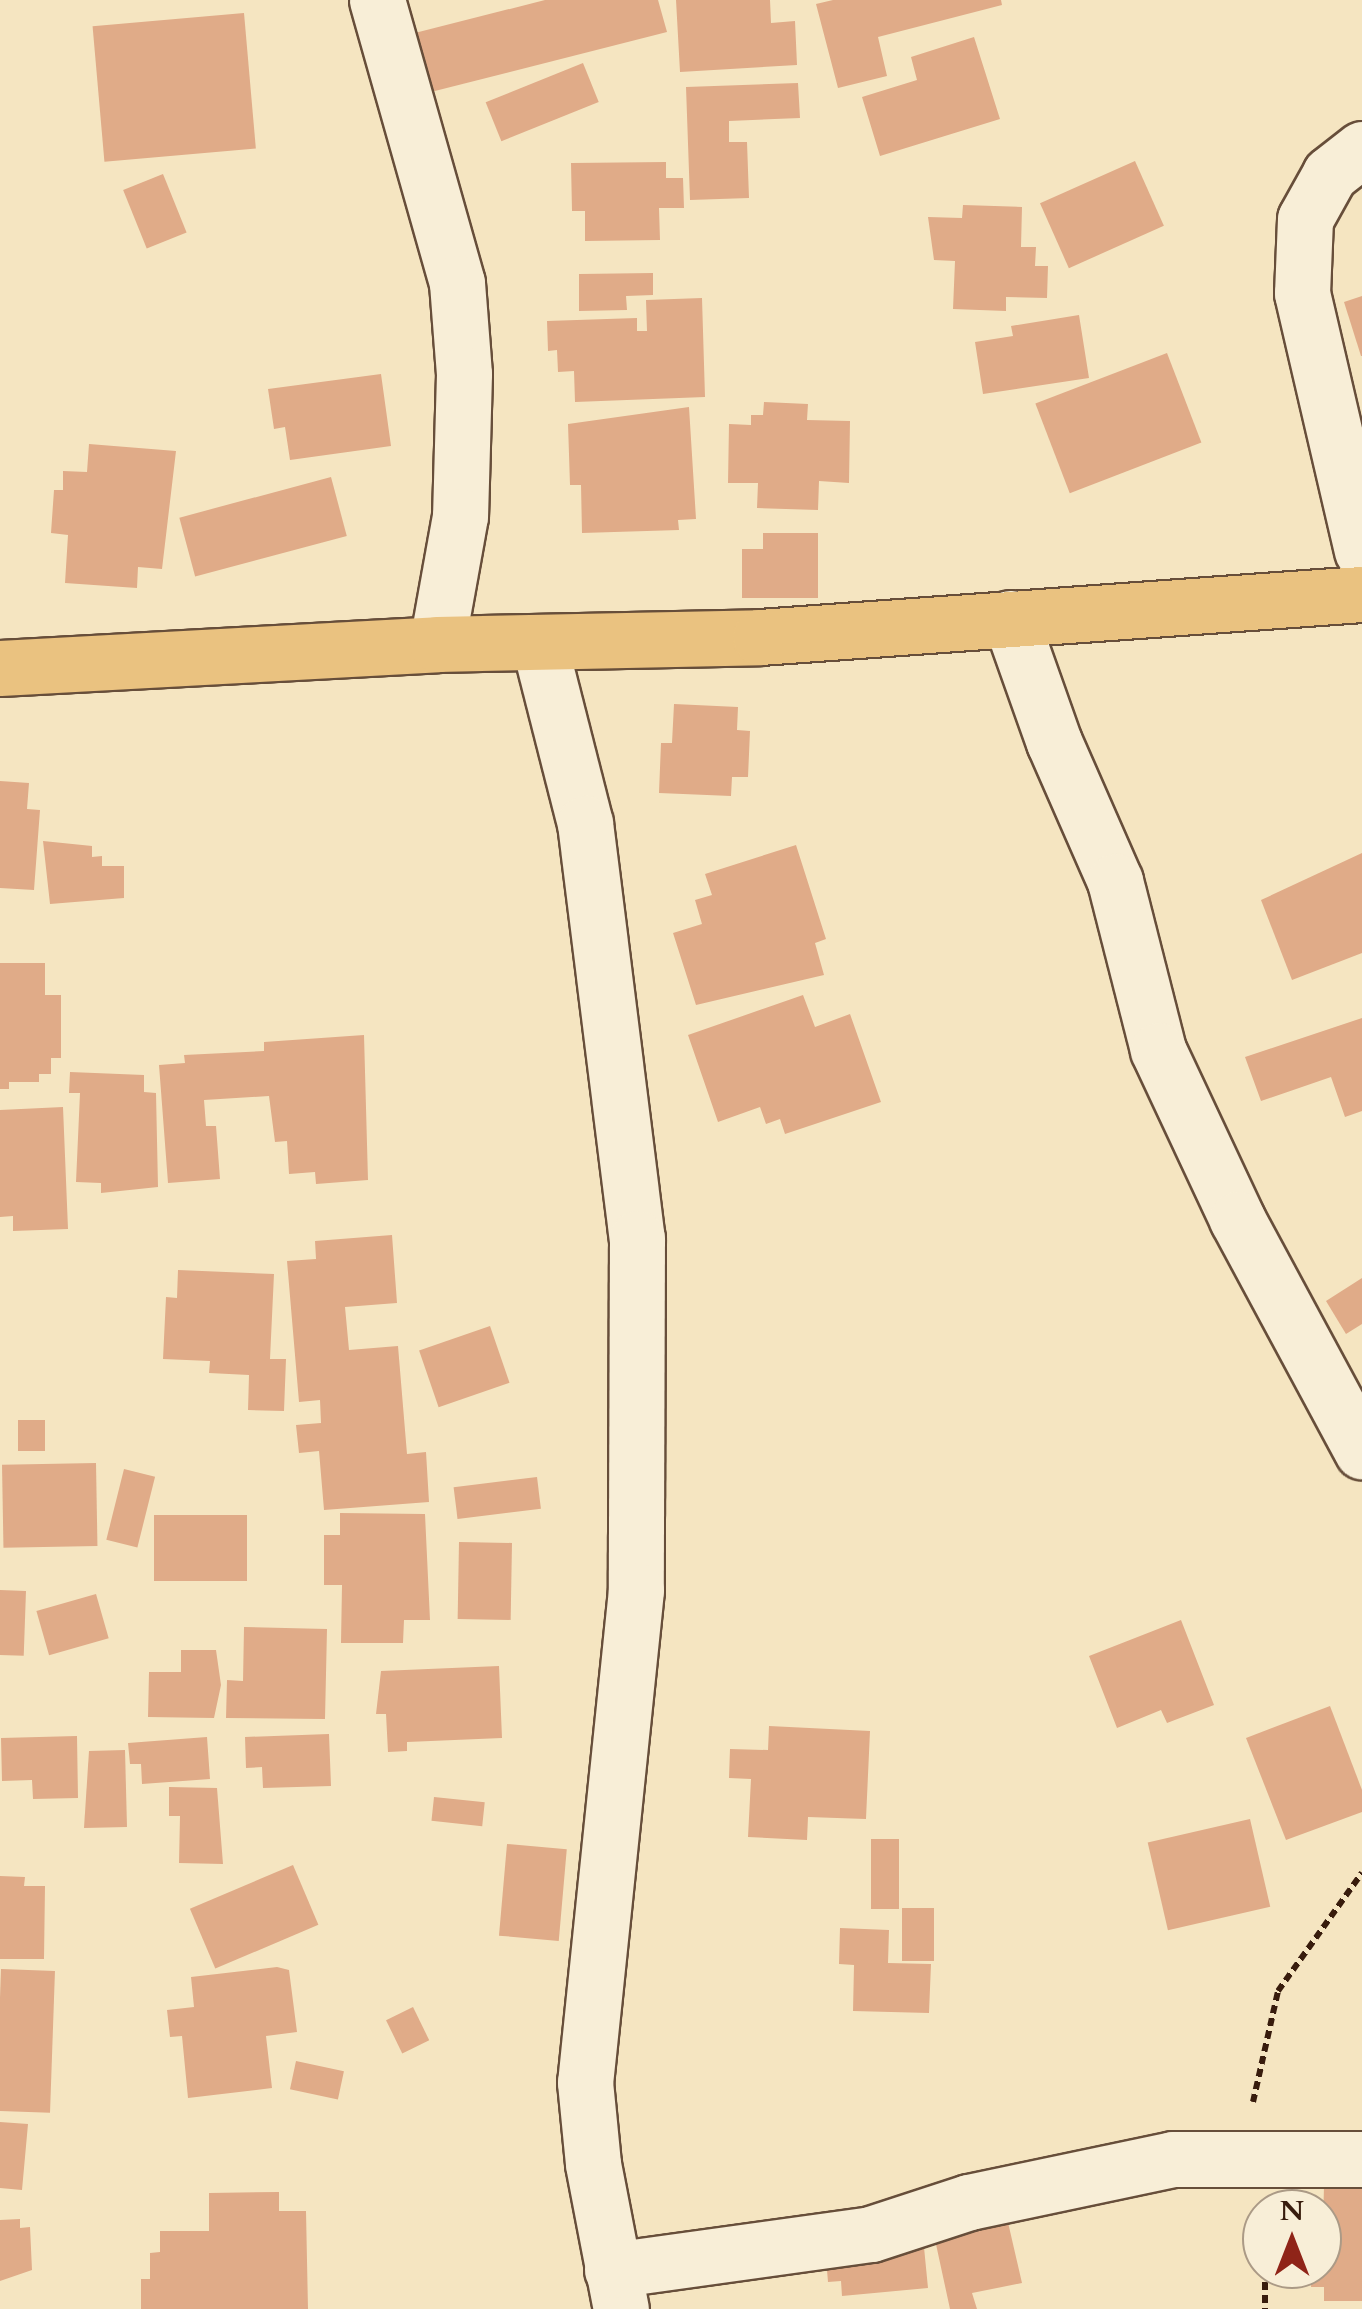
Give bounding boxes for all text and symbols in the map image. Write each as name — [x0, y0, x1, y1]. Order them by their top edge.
north arrow — [1242, 2189, 1342, 2289]
text: N — [1280, 2192, 1304, 2230]

